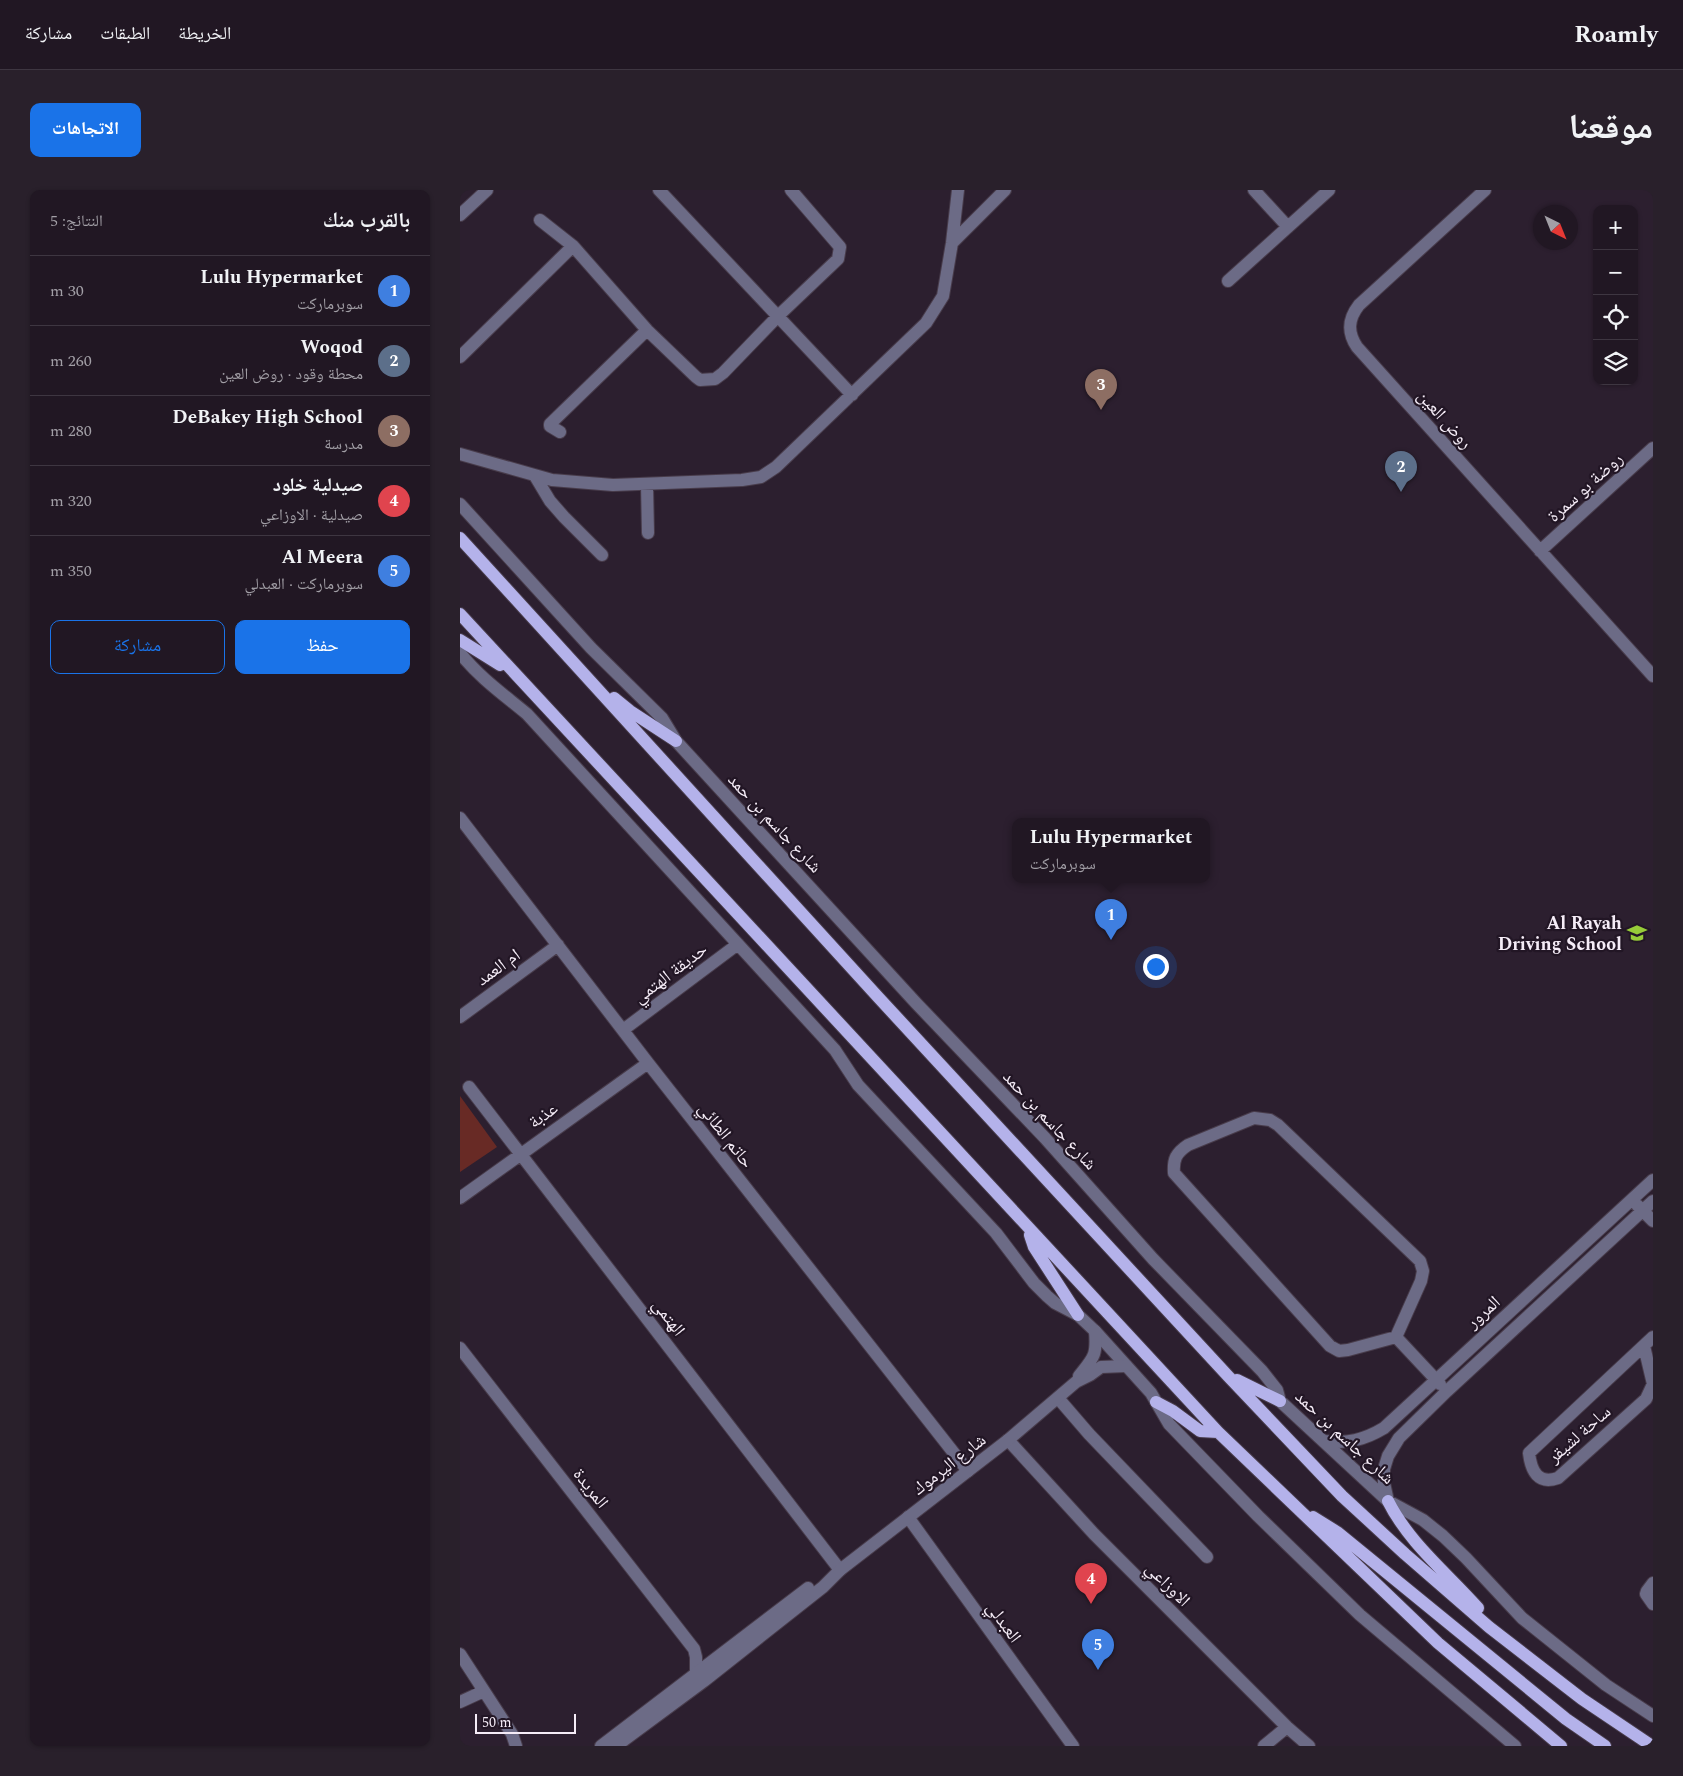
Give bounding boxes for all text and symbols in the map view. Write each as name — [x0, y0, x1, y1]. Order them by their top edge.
text: Roamly — [1574, 17, 1658, 53]
text: مشاركة — [25, 20, 72, 47]
text: الطبقات — [100, 20, 150, 47]
text: الخريطة — [178, 20, 231, 47]
text: موقعنا — [1568, 101, 1653, 154]
button: الاتجاهات — [30, 103, 141, 157]
text: بالقرب منك — [323, 205, 410, 237]
north arrow — [1533, 205, 1578, 250]
map controls — [1593, 205, 1638, 385]
button: + — [1593, 205, 1638, 250]
text: النتائج: 5 — [50, 209, 103, 233]
button: − — [1593, 250, 1638, 295]
text: Lulu Hypermarket — [200, 263, 363, 292]
text: 30 m — [50, 279, 84, 303]
text: 1 — [390, 279, 399, 303]
text: سوبرماركت — [297, 292, 363, 316]
button: locate — [1593, 295, 1638, 340]
text: Woqod — [300, 333, 363, 362]
button: layers — [1593, 340, 1638, 385]
text: 260 m — [50, 349, 92, 373]
text: 2 — [390, 349, 399, 373]
text: محطة وقود · روض العين — [219, 362, 363, 386]
pin: 3 — [1085, 369, 1117, 410]
street label: روض العين — [1410, 383, 1479, 455]
text: DeBakey High School — [172, 403, 363, 432]
text: 280 m — [50, 419, 92, 443]
text: 3 — [390, 419, 399, 443]
text: مدرسة — [324, 432, 363, 456]
street label: روضة بو سمرة — [1541, 446, 1629, 529]
pin: 2 — [1385, 451, 1417, 492]
text: صيدلية خلود — [273, 471, 363, 500]
text: 320 m — [50, 489, 92, 513]
text: 4 — [390, 489, 399, 513]
text: صيدلية · الاوزاعي — [260, 503, 363, 527]
text: Al Meera — [282, 543, 363, 572]
text: 350 m — [50, 559, 92, 583]
text: 5 — [390, 559, 399, 583]
text: سوبرماركت · العبدلي — [244, 572, 363, 596]
button: مشاركة — [50, 620, 225, 674]
button: حفظ — [235, 620, 410, 674]
street label: شارع جاسم بن حمد — [721, 767, 828, 879]
popup — [1012, 818, 1210, 883]
text: Lulu Hypermarket — [1030, 823, 1192, 852]
text: سوبرماركت — [1030, 852, 1096, 876]
pin: 1 — [1095, 899, 1127, 940]
place label: Al Rayah Driving School — [1498, 910, 1622, 958]
school or university icon: Al Rayah Driving School — [1626, 922, 1648, 944]
street label: حديقة الهتمي — [627, 936, 714, 1011]
street label: ام العمد — [470, 942, 526, 993]
your location — [1143, 954, 1169, 980]
street label: شارع جاسم بن حمد — [996, 1064, 1103, 1176]
street label: عذبة — [523, 1096, 564, 1135]
street label: حاتم الطائي — [691, 1096, 760, 1175]
street label: المرور — [1459, 1290, 1507, 1336]
street label: الهتمي — [645, 1293, 692, 1342]
street label: شارع جاسم بن حمد — [1289, 1384, 1401, 1491]
street label: ساحة لشيقر — [1541, 1399, 1617, 1470]
street label: شارع اليرموك — [907, 1427, 992, 1502]
street label: المريدة — [566, 1462, 615, 1514]
street label: الاوزاعي — [1138, 1555, 1197, 1614]
pin: 4 — [1075, 1563, 1107, 1604]
street label: العبدلي — [979, 1596, 1028, 1649]
pin: 5 — [1082, 1629, 1114, 1670]
scale bar — [475, 1711, 576, 1734]
text: 50 m — [482, 1712, 512, 1733]

